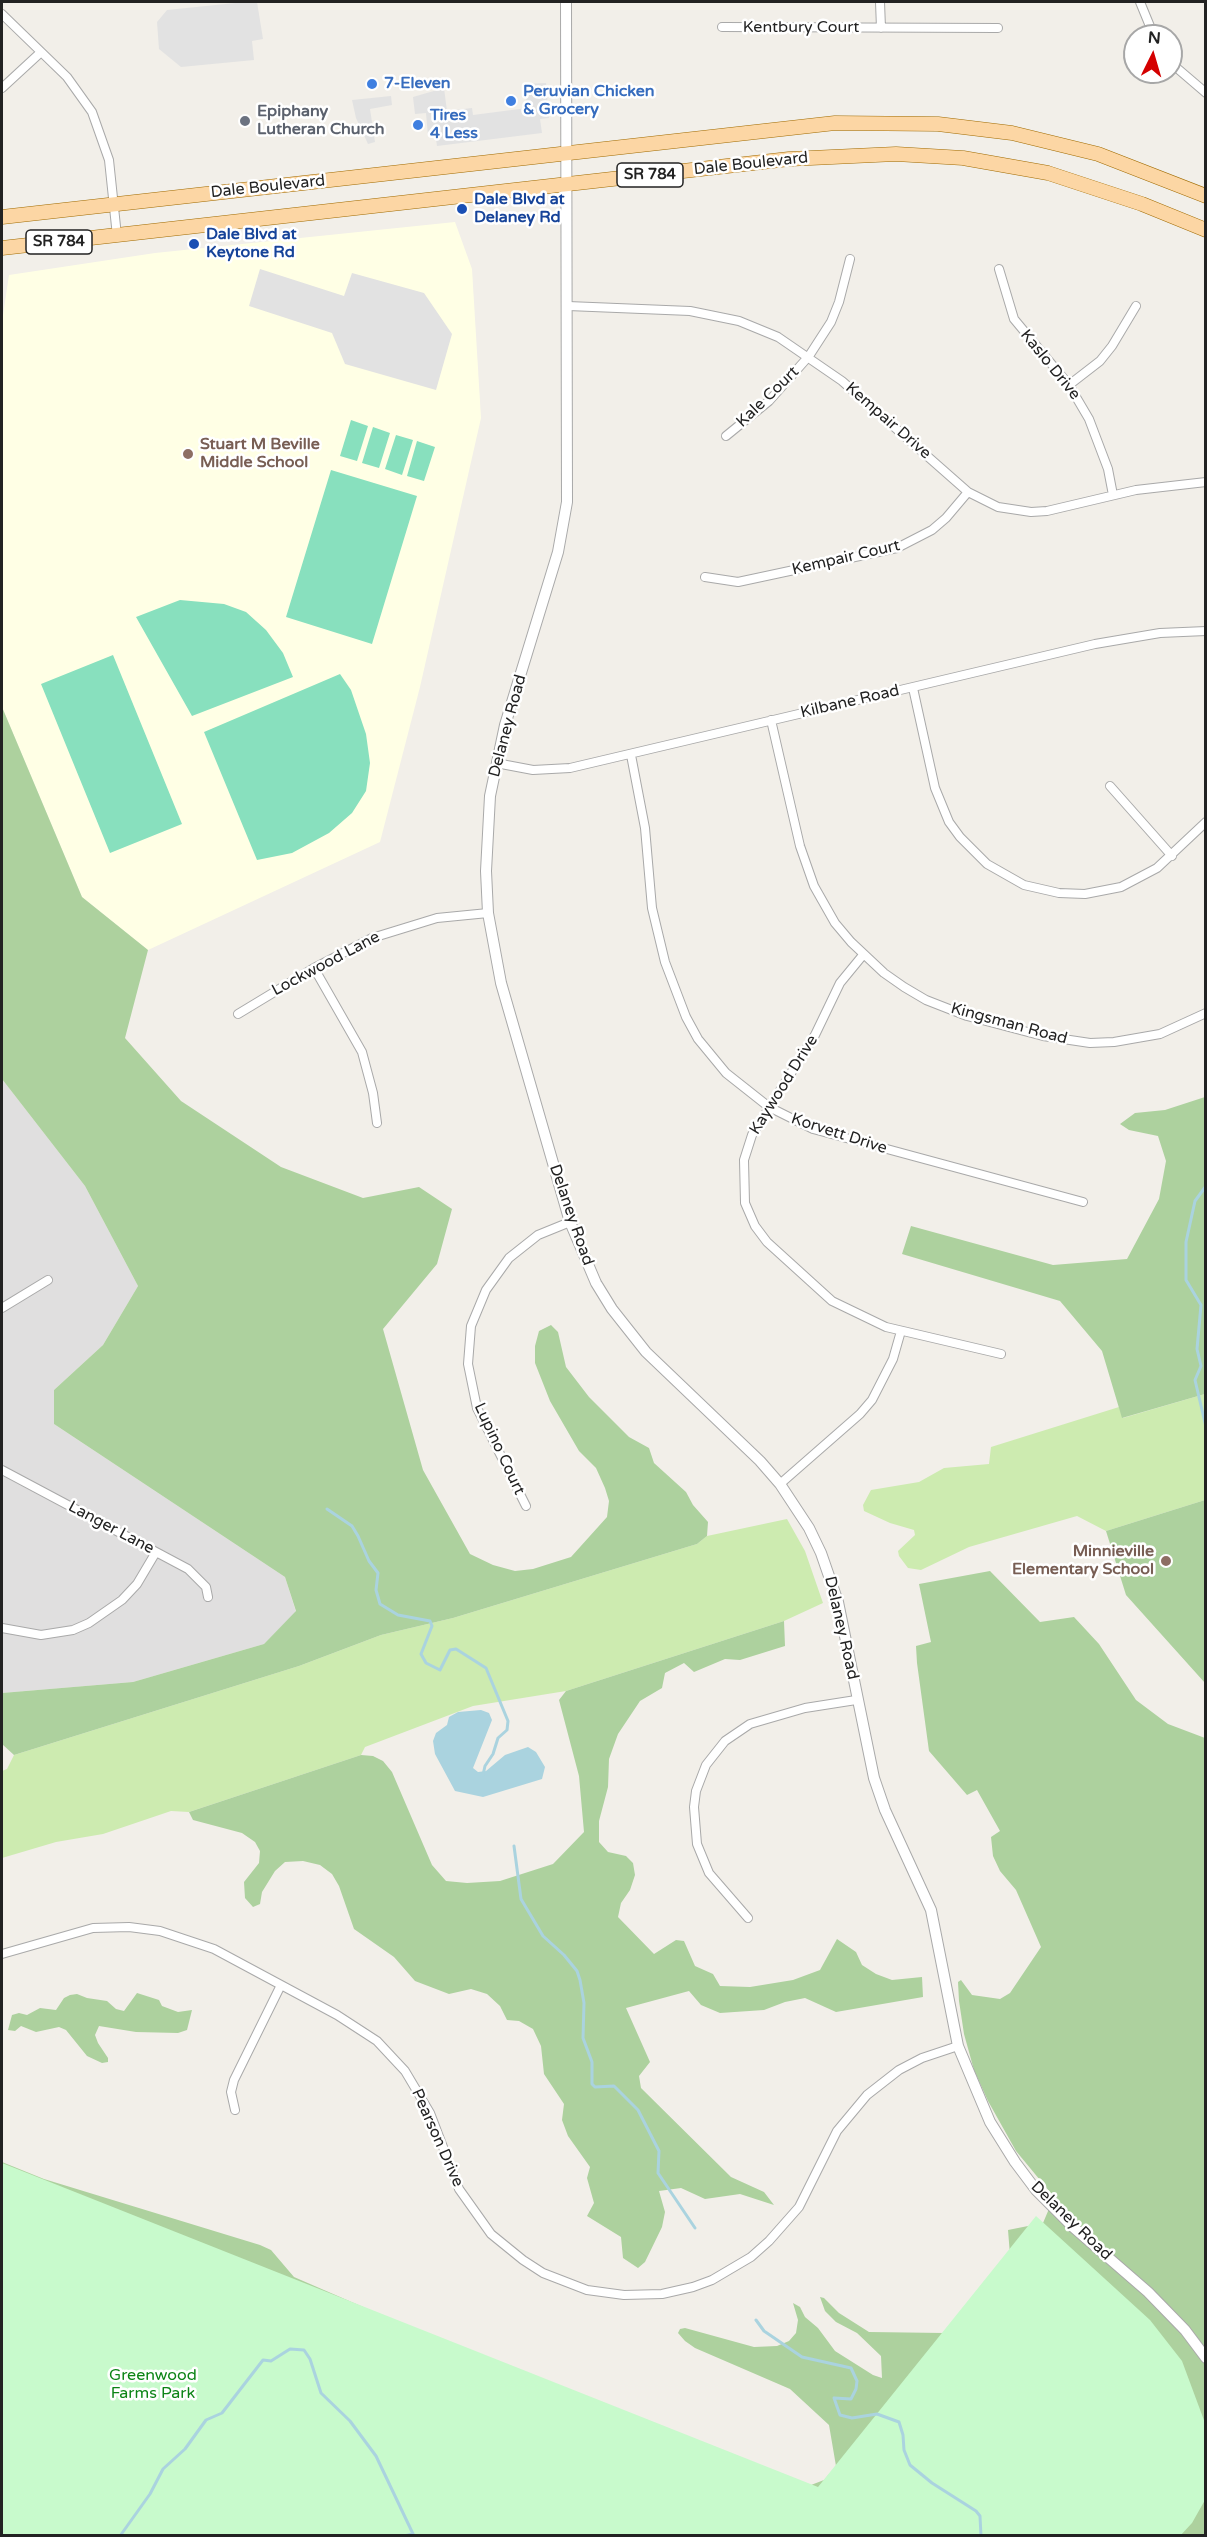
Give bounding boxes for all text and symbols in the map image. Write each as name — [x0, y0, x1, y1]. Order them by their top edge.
street label: Kentbury Court — [743, 18, 859, 38]
north arrow — [1123, 24, 1183, 84]
text: N — [1147, 28, 1162, 49]
place label: 7-Eleven — [384, 74, 451, 94]
marker: 7-Eleven — [365, 77, 379, 91]
place label: Peruvian Chicken & Grocery — [523, 82, 655, 120]
marker: Peruvian Chicken & Grocery — [504, 94, 518, 108]
place label: Epiphany Lutheran Church — [257, 102, 385, 140]
place label: Tires 4 Less — [430, 106, 478, 144]
marker: Epiphany Lutheran Church — [238, 114, 252, 128]
marker: Tires 4 Less — [411, 118, 425, 132]
street label: Dale Boulevard — [693, 148, 809, 180]
road number: SR 784 — [617, 163, 683, 187]
street label: Dale Boulevard — [210, 171, 326, 203]
place label: Dale Blvd at Delaney Rd — [474, 190, 565, 228]
marker: Dale Blvd at Delaney Rd — [455, 202, 469, 216]
place label: Dale Blvd at Keytone Rd — [206, 225, 297, 263]
road number: SR 784 — [26, 230, 92, 254]
marker: Dale Blvd at Keytone Rd — [187, 237, 201, 251]
street label: Kaslo Drive — [1016, 326, 1084, 404]
street label: Kale Court — [733, 362, 803, 432]
street label: Kempair Drive — [841, 379, 935, 463]
place label: Stuart M Beville Middle School — [200, 435, 320, 473]
marker: Stuart M Beville Middle School — [181, 447, 195, 461]
street label: Kempair Court — [790, 536, 902, 580]
street label: Delaney Road — [485, 673, 531, 779]
street label: Kilbane Road — [799, 681, 901, 723]
street label: Lockwood Lane — [269, 927, 383, 1001]
street label: Kingsman Road — [949, 999, 1069, 1049]
street label: Kaywood Drive — [746, 1032, 822, 1138]
street label: Korvett Drive — [789, 1109, 889, 1159]
street label: Delaney Road — [545, 1162, 597, 1268]
street label: Lupino Court — [469, 1400, 529, 1498]
street label: Langer Lane — [65, 1497, 157, 1559]
place label: Minnieville Elementary School — [1012, 1542, 1154, 1580]
marker: Minnieville Elementary School — [1159, 1554, 1173, 1568]
street label: Delaney Road — [820, 1574, 862, 1682]
street label: Pearson Drive — [407, 2086, 467, 2190]
street label: Delaney Road — [1026, 2177, 1116, 2265]
park label: Greenwood Farms Park — [109, 2366, 197, 2404]

